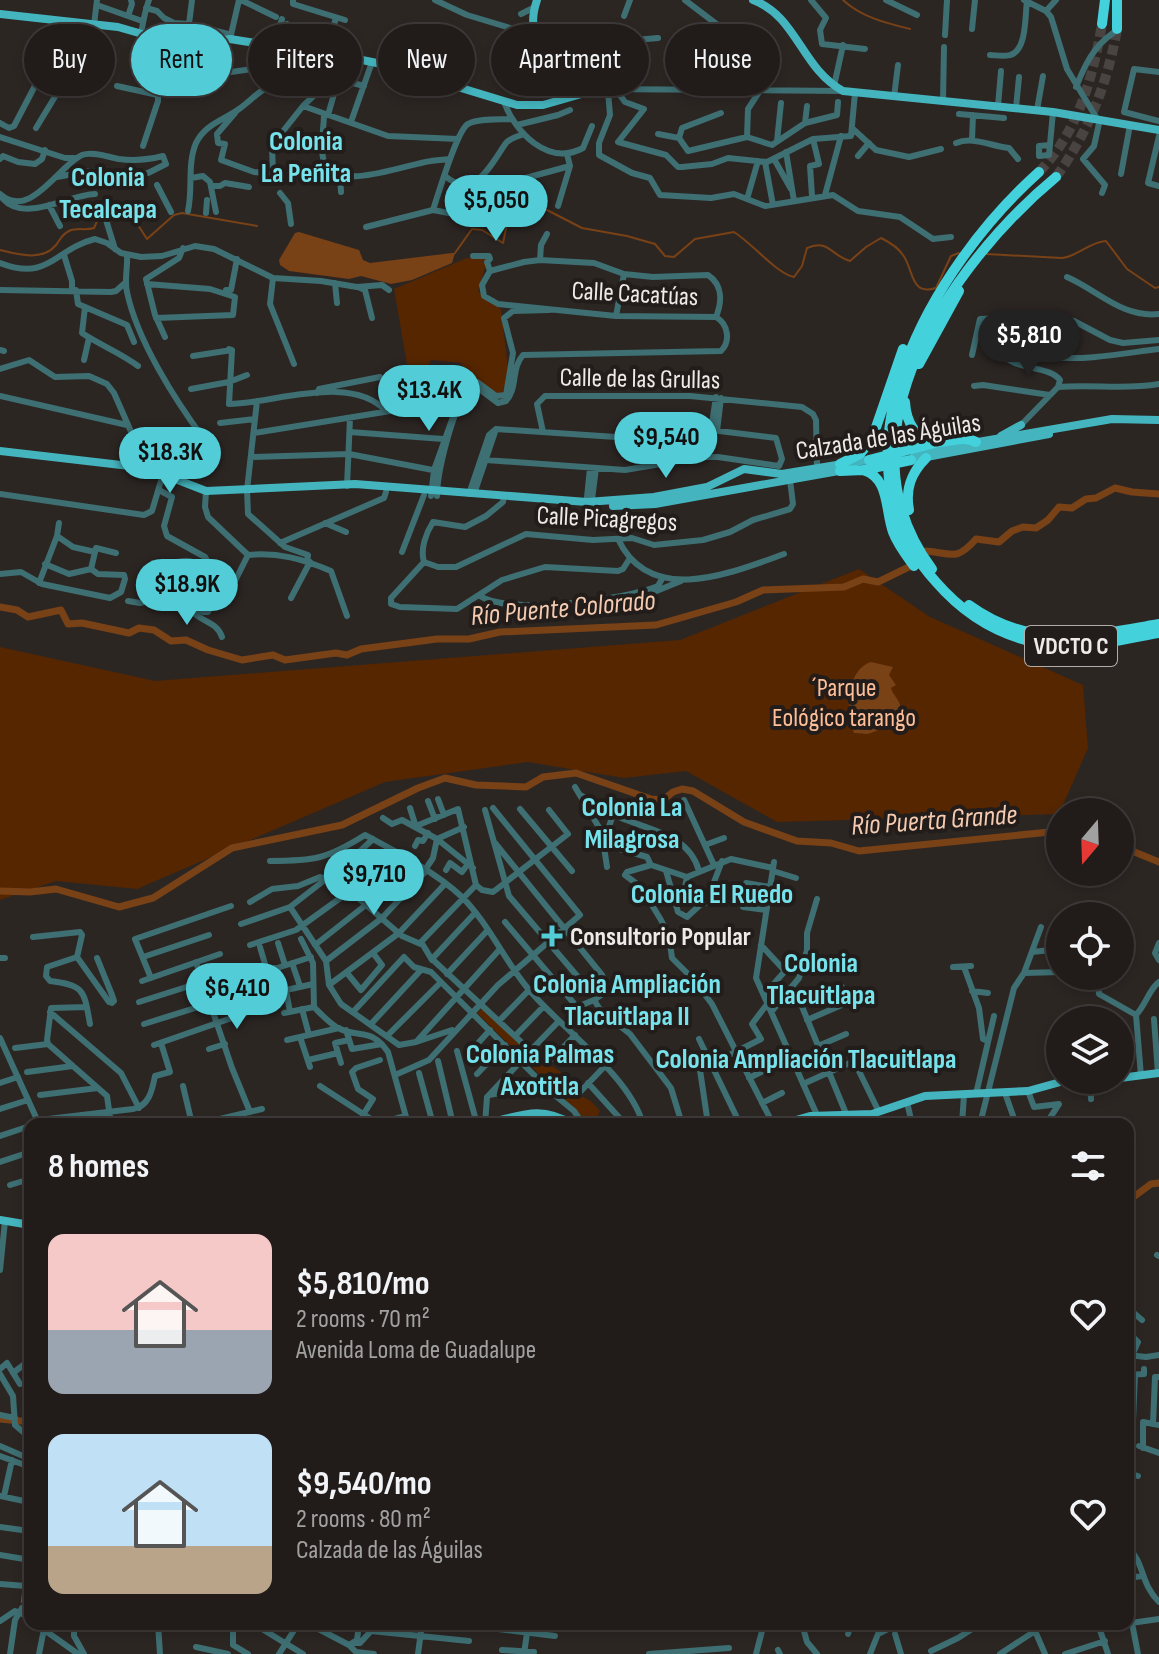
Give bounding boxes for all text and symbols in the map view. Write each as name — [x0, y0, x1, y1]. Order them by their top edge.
chip: Buy — [24, 24, 115, 96]
chip: Rent — [131, 24, 232, 96]
chip: Filters — [248, 24, 362, 96]
chip: New — [378, 24, 475, 96]
chip: Apartment — [491, 24, 649, 96]
chip: House — [665, 24, 780, 96]
district label: Colonia La Peñita — [261, 125, 351, 190]
district label: Colonia Tecalcapa — [59, 161, 157, 226]
pin: $5,050 — [431, 175, 561, 243]
text: $5,050 — [463, 185, 529, 216]
street label: Calle Cacatúas — [571, 276, 699, 313]
pin: $5,810 — [964, 310, 1094, 378]
text: $5,810 — [996, 320, 1062, 351]
street label: Calle de las Grullas — [559, 363, 721, 396]
pin: $13.4K — [364, 365, 494, 433]
text: $13.4K — [396, 375, 462, 406]
street label: Calzada de las Águilas — [794, 408, 983, 467]
pin: $9,540 — [601, 412, 731, 480]
text: $9,540 — [632, 422, 700, 453]
pin: $18.3K — [105, 427, 235, 495]
text: $18.3K — [137, 437, 203, 468]
street label: Calle Picagregos — [536, 500, 678, 539]
pin: $18.9K — [122, 559, 252, 627]
text: $18.9K — [154, 569, 220, 600]
water label: Río Puente Colorado — [469, 584, 658, 633]
road number: VDCTO C — [1025, 626, 1117, 666]
park label: ´Parque Eológico tarango — [772, 673, 916, 734]
district label: Colonia La Milagrosa — [582, 791, 682, 856]
water label: Río Puerta Grande — [850, 798, 1018, 843]
north arrow — [1046, 798, 1134, 886]
map controls — [1046, 798, 1134, 1094]
pin: $9,710 — [309, 849, 439, 917]
text: $9,710 — [342, 859, 406, 890]
district label: Colonia El Ruedo — [631, 878, 793, 911]
button: locate — [1046, 902, 1134, 990]
place label: Consultorio Popular — [570, 922, 751, 953]
marker: Consultorio Popular — [541, 925, 563, 947]
district label: Colonia Tlacuitlapa — [767, 947, 875, 1012]
pin: $6,410 — [172, 963, 302, 1031]
district label: Colonia Ampliación Tlacuitlapa II — [533, 968, 721, 1033]
text: $6,410 — [204, 973, 270, 1004]
button: layers — [1046, 1006, 1134, 1094]
district label: Colonia Palmas Axotitla — [466, 1038, 614, 1103]
district label: Colonia Ampliación Tlacuitlapa — [655, 1043, 957, 1076]
icon: filters — [1066, 1144, 1110, 1188]
text: 8 homes — [48, 1146, 149, 1187]
text: $5,810/mo — [296, 1263, 430, 1304]
icon: home — [112, 1266, 208, 1362]
icon: heart — [1066, 1292, 1110, 1336]
text: 2 rooms · 70 m² — [296, 1304, 430, 1335]
text: Avenida Loma de Guadalupe — [296, 1335, 536, 1366]
text: $9,540/mo — [296, 1463, 432, 1504]
icon: home — [112, 1466, 208, 1562]
icon: heart — [1066, 1492, 1110, 1536]
text: 2 rooms · 80 m² — [296, 1504, 431, 1535]
text: Calzada de las Águilas — [296, 1535, 483, 1566]

